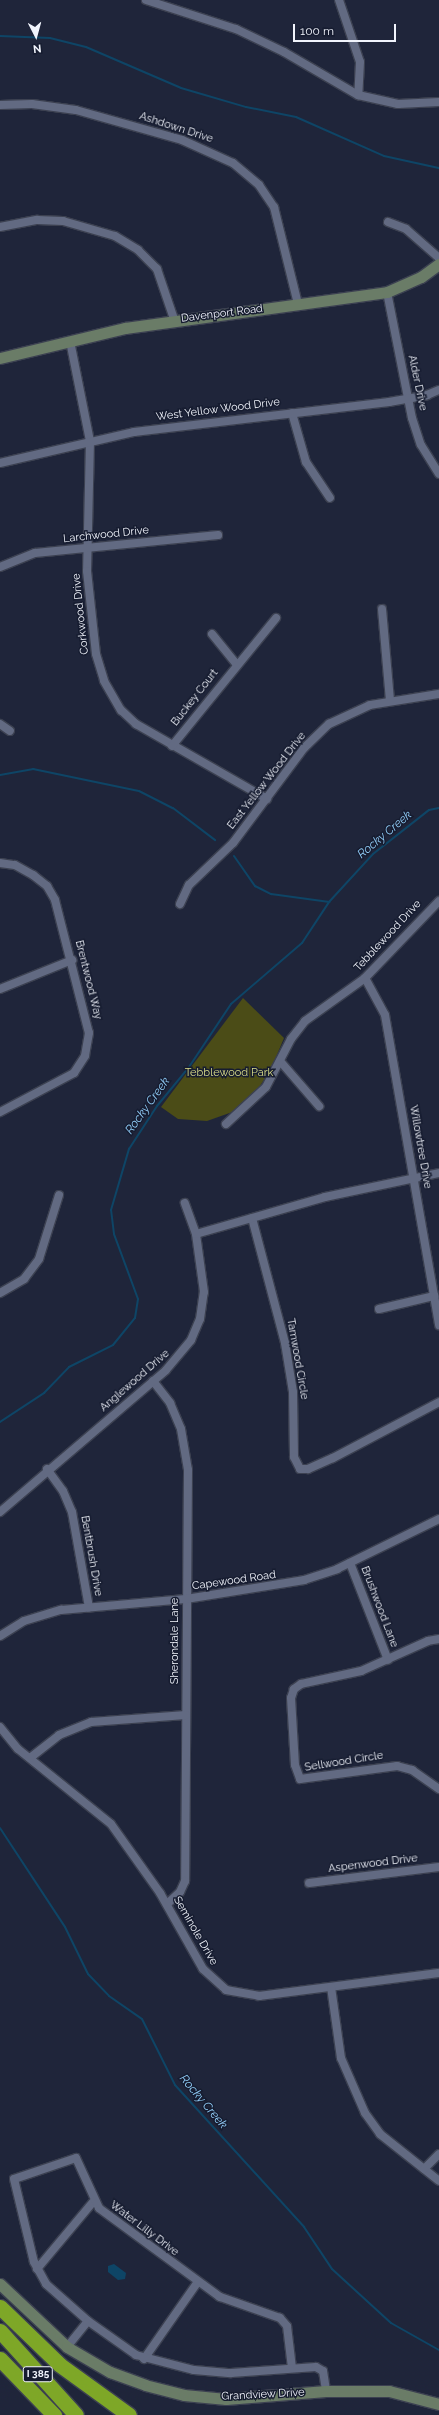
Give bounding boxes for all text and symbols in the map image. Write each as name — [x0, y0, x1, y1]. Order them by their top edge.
north arrow — [16, 16, 56, 56]
scale bar — [295, 16, 398, 42]
text: 100 m — [300, 24, 334, 38]
text: N — [32, 42, 42, 55]
street label: Ashdown Drive — [138, 110, 214, 146]
street label: Davenport Road — [180, 302, 264, 326]
street label: Alder Drive — [405, 354, 429, 412]
street label: West Yellow Wood Drive — [155, 396, 281, 424]
street label: Larchwood Drive — [62, 524, 150, 546]
street label: Corkwood Drive — [70, 573, 92, 655]
street label: Buckey Court — [169, 667, 221, 729]
street label: East Yellow Wood Drive — [225, 729, 309, 833]
water label: Rocky Creek — [355, 808, 415, 862]
street label: Tebblewood Drive — [352, 898, 424, 974]
street label: Brentwood Way — [72, 939, 104, 1021]
park label: Tebblewood Park — [185, 1066, 273, 1080]
water label: Rocky Creek — [123, 1075, 173, 1137]
street label: Willowtree Drive — [406, 1104, 434, 1190]
street label: Tamwood Circle — [283, 1317, 311, 1401]
street label: Anglewood Drive — [98, 1347, 172, 1415]
street label: Bentbrush Drive — [77, 1515, 105, 1597]
street label: Brushwood Lane — [357, 1564, 401, 1650]
street label: Capewood Road — [191, 1569, 277, 1593]
street label: Sherondale Lane — [168, 1598, 182, 1684]
street label: Sellwood Circle — [304, 1749, 384, 1775]
street label: Aspenwood Drive — [328, 1852, 418, 1876]
street label: Seminole Drive — [170, 1894, 220, 1968]
water label: Rocky Creek — [176, 2072, 230, 2132]
street label: Water Lilly Drive — [107, 2199, 181, 2259]
road number: I 385 — [22, 2366, 54, 2382]
street label: Grandview Drive — [221, 2386, 305, 2404]

